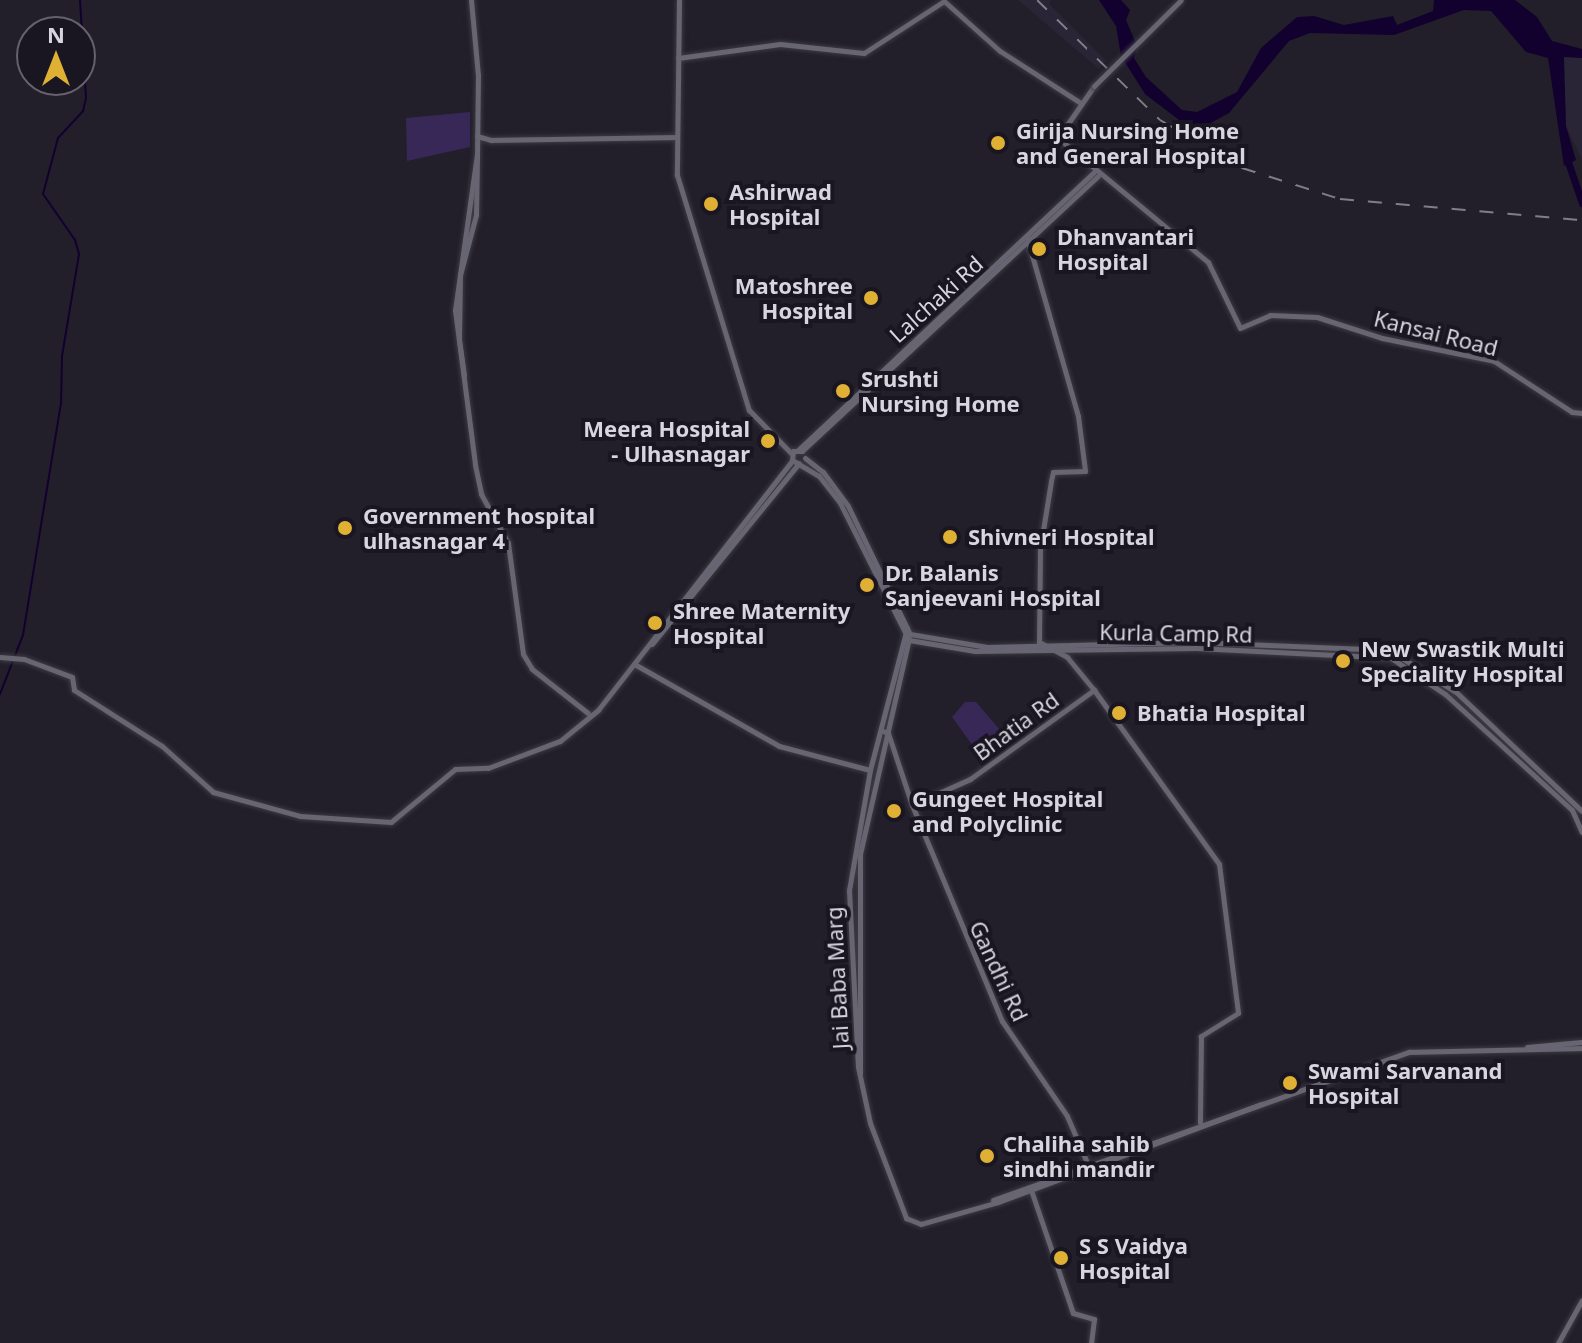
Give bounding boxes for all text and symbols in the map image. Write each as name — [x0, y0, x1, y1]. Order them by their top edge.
north arrow — [16, 16, 96, 96]
text: N — [47, 19, 65, 49]
place label: Girija Nursing Home and General Hospital — [1016, 117, 1246, 168]
marker: Girija Nursing Home and General Hospital — [987, 132, 1009, 154]
place label: Ashirwad Hospital — [729, 178, 832, 230]
marker: Ashirwad Hospital — [700, 193, 722, 215]
place label: Dhanvantari Hospital — [1057, 223, 1194, 274]
marker: Dhanvantari Hospital — [1028, 238, 1050, 260]
street label: Lalchaki Rd — [884, 250, 988, 348]
place label: Matoshree Hospital — [735, 272, 853, 324]
marker: Matoshree Hospital — [860, 287, 882, 309]
street label: Kansai Road — [1371, 305, 1501, 361]
place label: Srushti Nursing Home — [861, 365, 1020, 416]
marker: Srushti Nursing Home — [832, 380, 854, 402]
place label: Meera Hospital - Ulhasnagar — [583, 415, 750, 466]
marker: Meera Hospital - Ulhasnagar — [757, 430, 779, 452]
place label: Government hospital ulhasnagar 4 — [363, 502, 595, 554]
marker: Government hospital ulhasnagar 4 — [334, 517, 356, 539]
place label: Shivneri Hospital — [968, 524, 1155, 550]
marker: Shivneri Hospital — [939, 526, 961, 548]
place label: Dr. Balanis Sanjeevani Hospital — [885, 559, 1101, 610]
marker: Dr. Balanis Sanjeevani Hospital — [856, 574, 878, 596]
place label: Shree Maternity Hospital — [673, 597, 850, 648]
marker: Shree Maternity Hospital — [644, 612, 666, 634]
street label: Kurla Camp Rd — [1099, 618, 1253, 648]
place label: New Swastik Multi Speciality Hospital — [1361, 635, 1565, 686]
marker: New Swastik Multi Speciality Hospital — [1332, 650, 1354, 672]
street label: Bhatia Rd — [968, 686, 1064, 766]
place label: Bhatia Hospital — [1137, 700, 1306, 726]
marker: Bhatia Hospital — [1108, 702, 1130, 724]
place label: Gungeet Hospital and Polyclinic — [912, 785, 1103, 836]
marker: Gungeet Hospital and Polyclinic — [883, 800, 905, 822]
street label: Jai Baba Marg — [820, 906, 854, 1050]
street label: Gandhi Rd — [964, 917, 1034, 1025]
place label: Swami Sarvanand Hospital — [1308, 1057, 1502, 1108]
marker: Swami Sarvanand Hospital — [1279, 1072, 1301, 1094]
place label: Chaliha sahib sindhi mandir — [1003, 1130, 1155, 1182]
marker: Chaliha sahib sindhi mandir — [978, 1147, 996, 1165]
place label: S S Vaidya Hospital — [1079, 1232, 1188, 1284]
marker: S S Vaidya Hospital — [1050, 1247, 1072, 1269]

